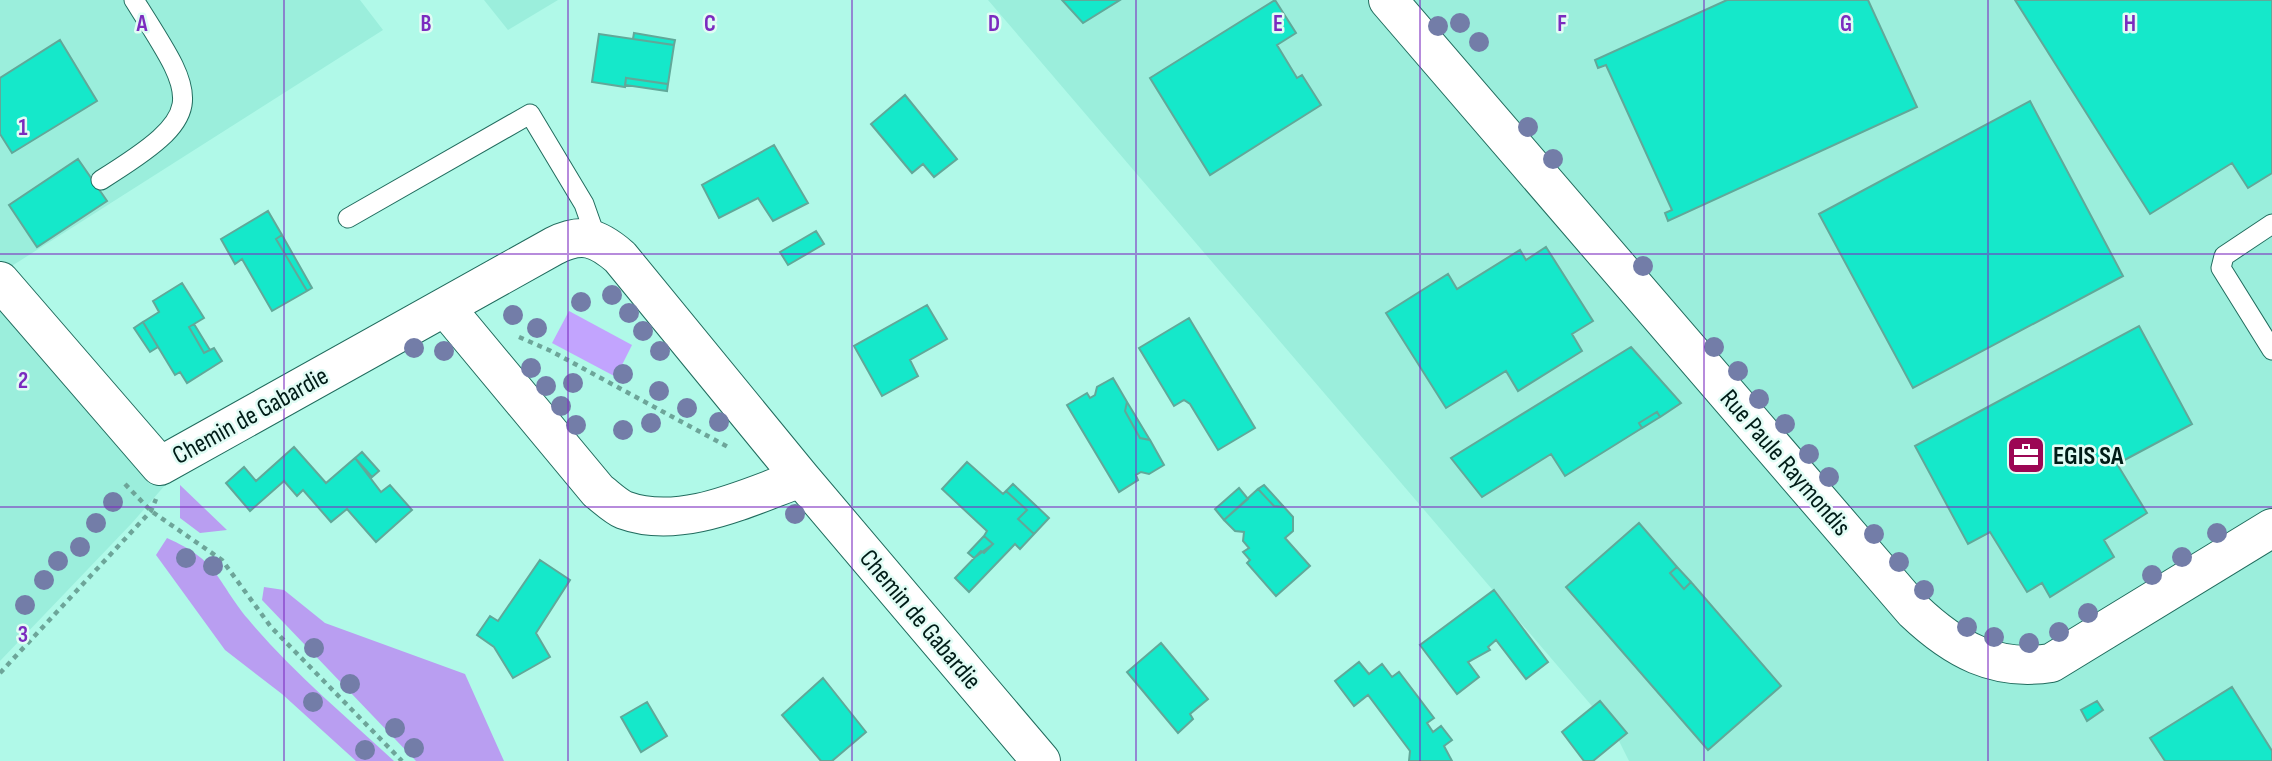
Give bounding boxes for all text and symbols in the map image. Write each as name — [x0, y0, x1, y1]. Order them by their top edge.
text: A — [136, 10, 149, 38]
text: B — [421, 10, 432, 38]
text: C — [704, 10, 716, 38]
text: D — [988, 10, 1000, 38]
text: E — [1273, 10, 1283, 38]
text: F — [1557, 10, 1567, 38]
text: G — [1840, 10, 1852, 38]
text: H — [2124, 10, 2136, 38]
text: 1 — [18, 114, 28, 142]
street label: Chemin de Gabardie — [167, 361, 334, 472]
text: 2 — [18, 367, 28, 395]
street label: Rue Paule Raymondis — [1713, 384, 1857, 542]
office icon: EGIS SA — [2005, 434, 2047, 476]
place label: EGIS SA — [2053, 441, 2124, 472]
street label: Chemin de Gabardie — [852, 544, 987, 696]
text: 3 — [18, 621, 28, 649]

